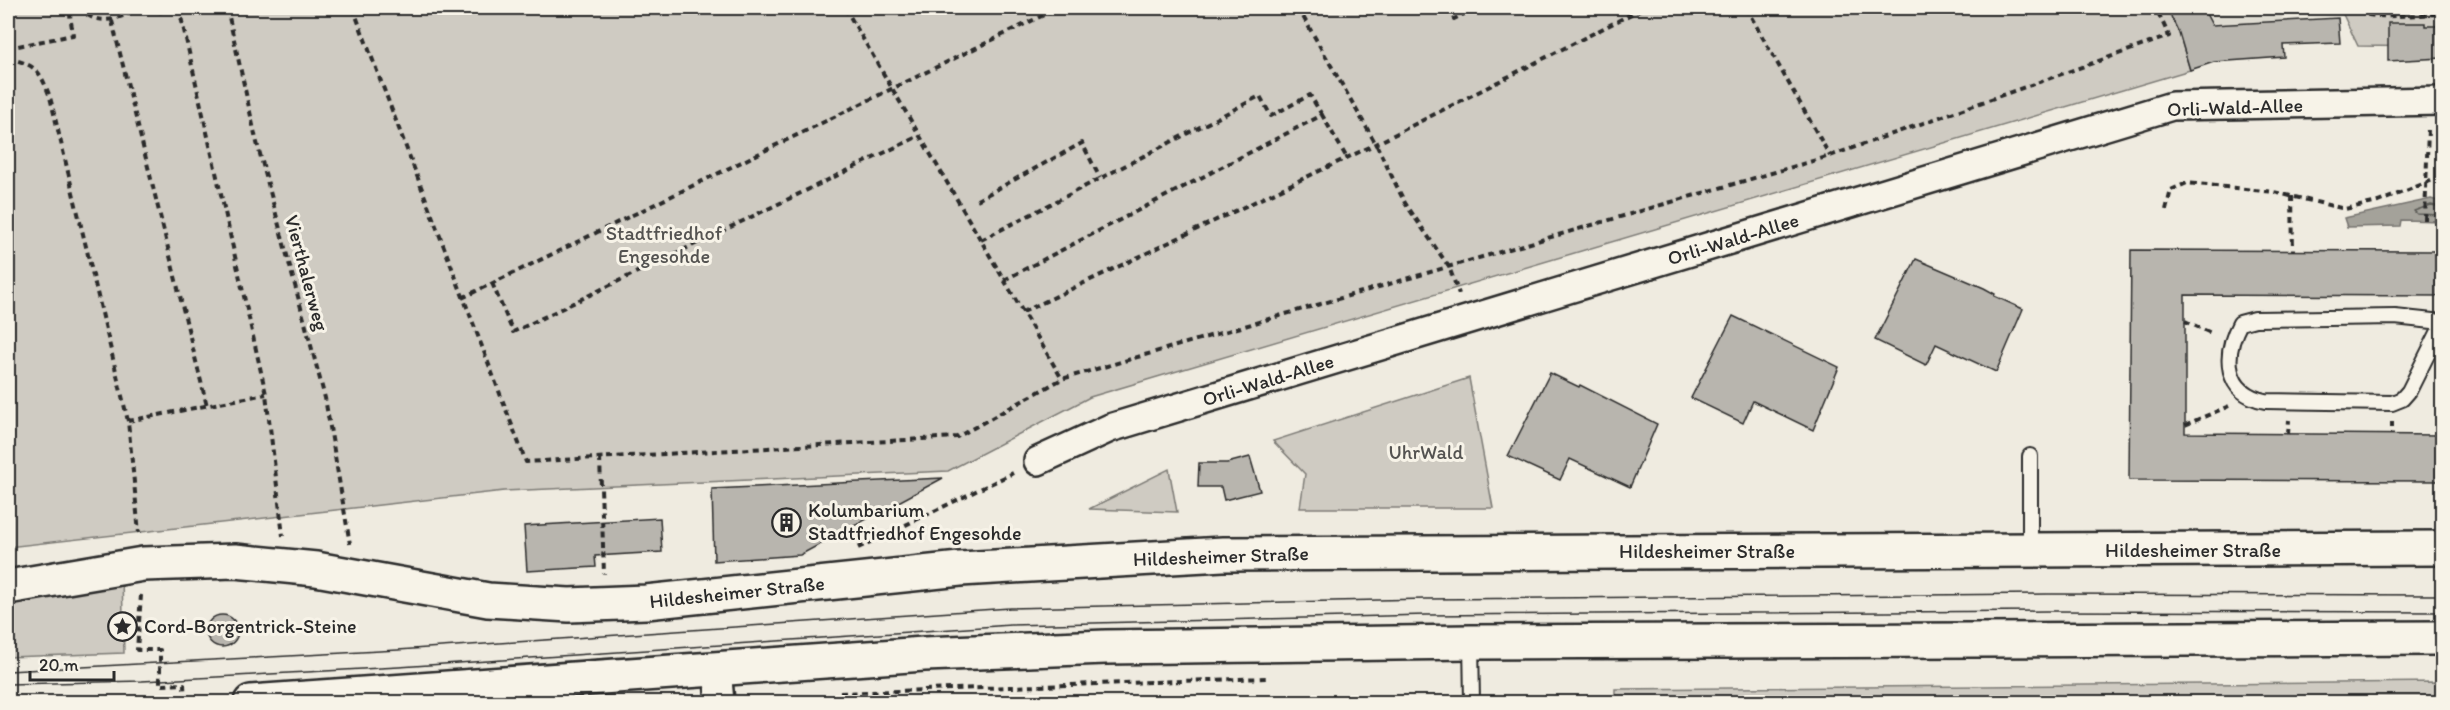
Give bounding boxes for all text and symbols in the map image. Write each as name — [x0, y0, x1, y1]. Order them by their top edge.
street label: Orli-Wald-Allee — [2167, 93, 2303, 121]
street label: Orli-Wald-Allee — [1664, 208, 1802, 270]
street label: Vierthalerweg — [280, 212, 334, 334]
park label: Stadtfriedhof Engesohde — [606, 221, 723, 268]
street label: Orli-Wald-Allee — [1199, 349, 1337, 411]
park label: UhrWald — [1388, 440, 1464, 464]
place label: Kolumbarium Stadtfriedhof Engesohde — [808, 498, 1022, 545]
building icon: Kolumbarium Stadtfriedhof Engesohde — [771, 506, 803, 538]
street label: Hildesheimer Straße — [2105, 538, 2281, 562]
street label: Hildesheimer Straße — [1619, 539, 1795, 563]
street label: Hildesheimer Straße — [1133, 541, 1309, 571]
street label: Hildesheimer Straße — [648, 571, 826, 613]
place icon: Cord-Borgentrick-Steine — [107, 610, 139, 642]
place label: Cord-Borgentrick-Steine — [144, 614, 357, 638]
scale bar — [30, 644, 114, 682]
text: 20 m — [39, 654, 79, 676]

